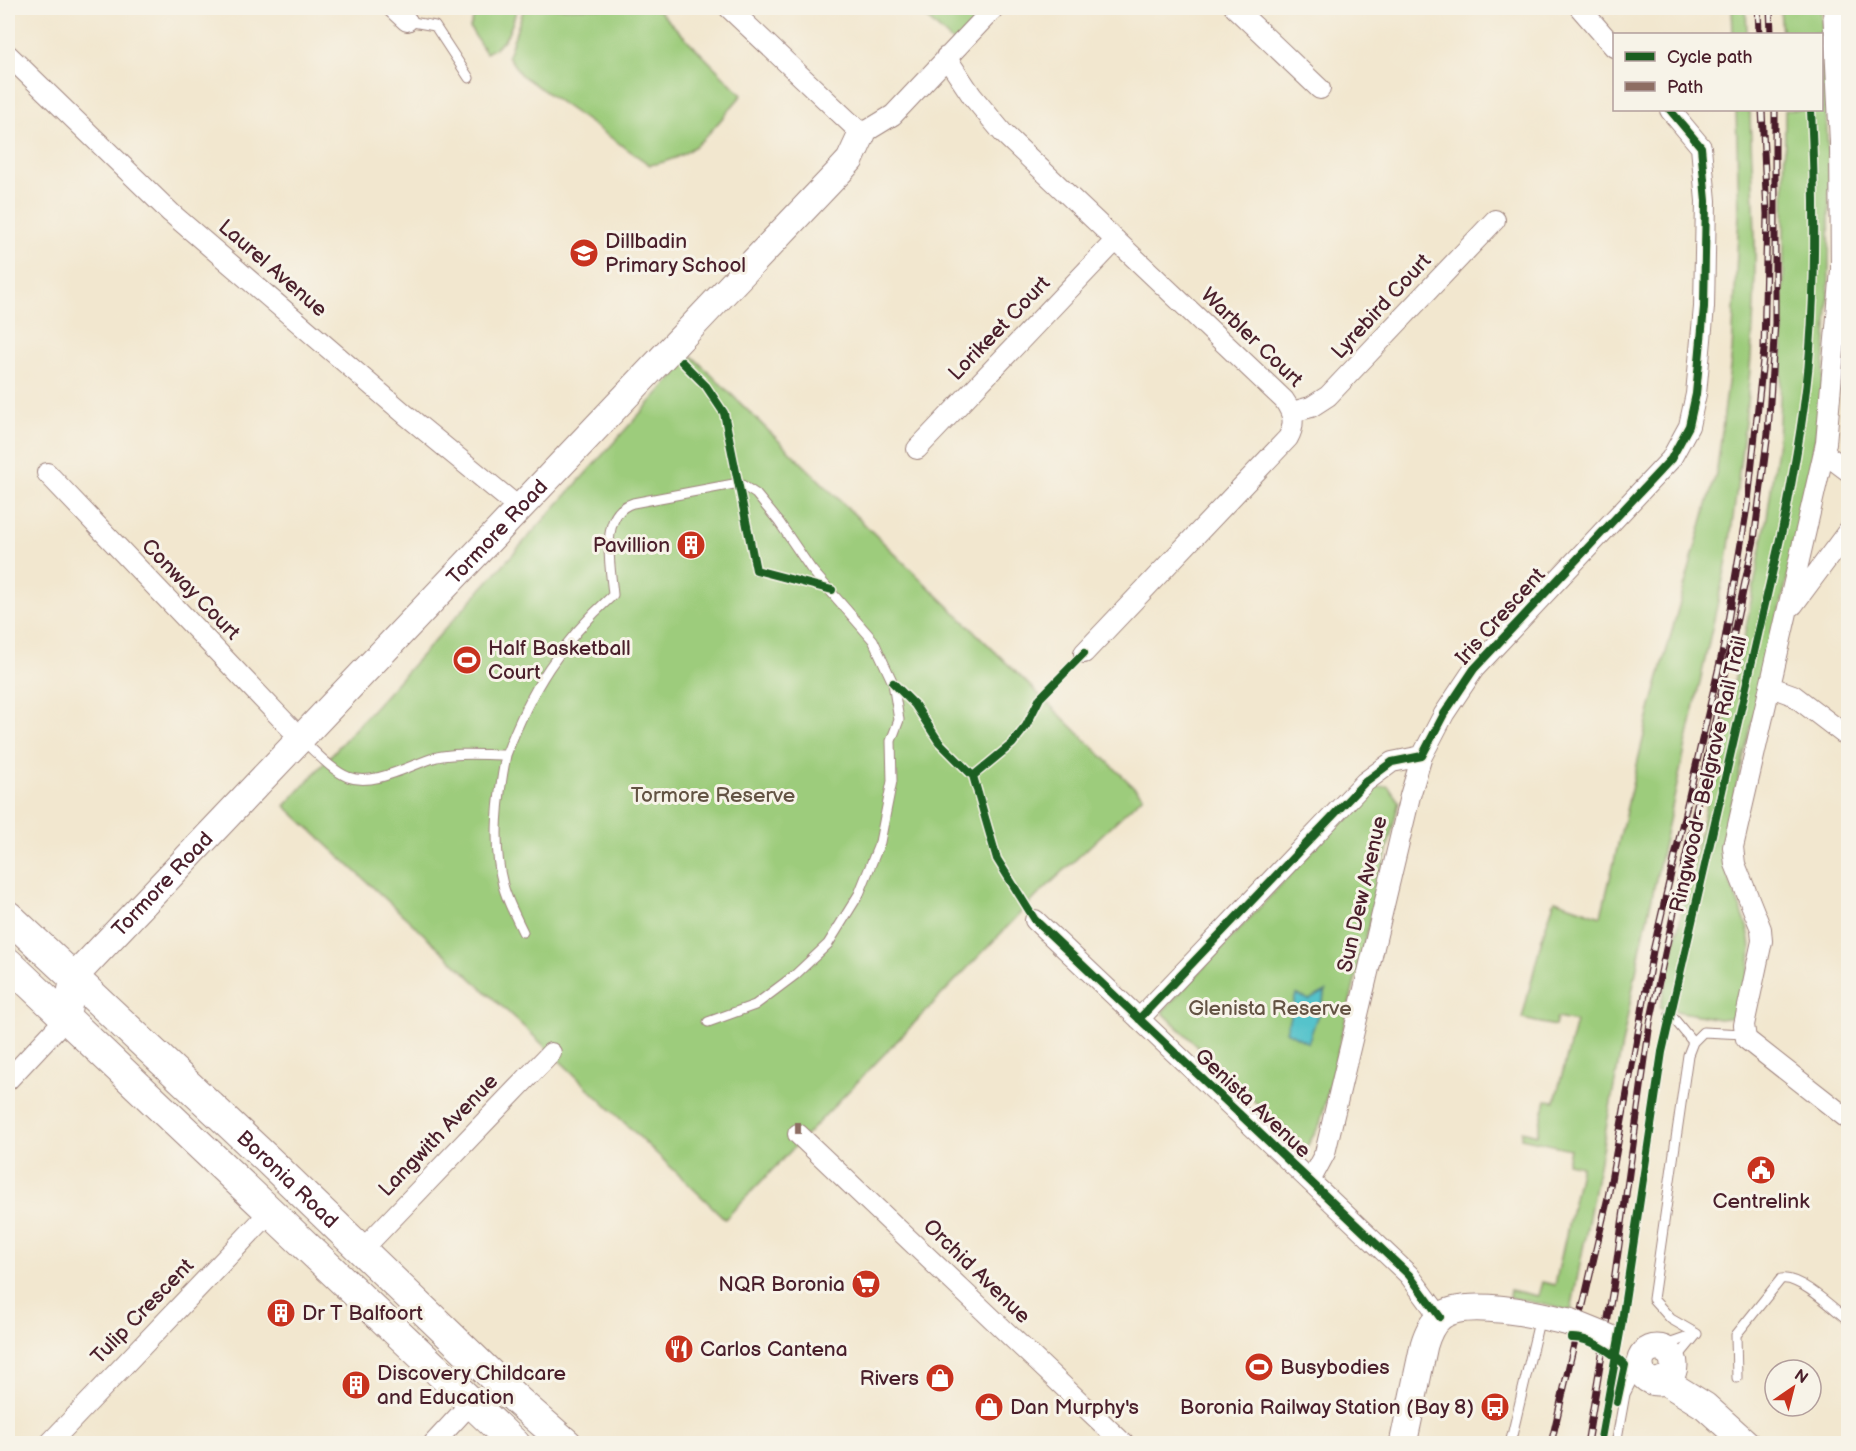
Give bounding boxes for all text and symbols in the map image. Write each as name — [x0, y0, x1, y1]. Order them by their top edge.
legend — [1613, 33, 1823, 111]
text: Cycle path — [1667, 47, 1753, 68]
text: Path — [1667, 77, 1703, 98]
street label: Laurel Avenue — [213, 215, 332, 322]
place label: Dillbadin Primary School — [605, 229, 746, 278]
school or university icon: Dillbadin Primary School — [568, 237, 600, 269]
street label: Lyrebird Court — [1326, 248, 1437, 364]
street label: Lorikeet Court — [943, 271, 1056, 386]
street label: Warbler Court — [1195, 282, 1308, 393]
street label: Tormore Road — [442, 474, 553, 590]
building icon: Pavillion — [675, 529, 707, 561]
place label: Pavillion — [593, 533, 670, 558]
street label: Conway Court — [136, 534, 245, 645]
street label: Iris Crescent — [1450, 562, 1551, 670]
street label: Ringwood - Belgrave Rail Trail — [1664, 633, 1753, 915]
place label: Half Basketball Court — [488, 636, 631, 685]
sports icon: Half Basketball Court — [451, 644, 483, 676]
park label: Tormore Reserve — [631, 783, 795, 808]
street label: Sun Dew Avenue — [1332, 814, 1393, 975]
street label: Tormore Road — [107, 827, 218, 942]
park label: Glenista Reserve — [1188, 996, 1352, 1021]
street label: Genista Avenue — [1190, 1043, 1316, 1163]
street label: Langwith Avenue — [374, 1069, 503, 1202]
street label: Boronia Road — [231, 1125, 343, 1234]
public building icon: Centrelink — [1745, 1154, 1777, 1186]
place label: Centrelink — [1712, 1189, 1810, 1214]
street label: Orchid Avenue — [918, 1214, 1035, 1329]
street label: Tulip Crescent — [86, 1253, 199, 1369]
supermarket icon: NQR Boronia — [850, 1268, 882, 1300]
place label: NQR Boronia — [718, 1272, 845, 1297]
building icon: Dr T Balfoort — [265, 1297, 297, 1329]
place label: Dr T Balfoort — [302, 1301, 424, 1326]
restaurant icon: Carlos Cantena — [663, 1333, 695, 1365]
place label: Carlos Cantena — [700, 1337, 848, 1362]
sports icon: Busybodies — [1243, 1351, 1275, 1383]
place label: Busybodies — [1280, 1355, 1390, 1380]
north arrow — [1763, 1358, 1823, 1418]
place label: Discovery Childcare and Education — [377, 1361, 566, 1410]
shop icon: Rivers — [924, 1362, 956, 1394]
place label: Rivers — [860, 1366, 919, 1391]
text: N — [1790, 1366, 1811, 1388]
building icon: Discovery Childcare and Education — [340, 1369, 372, 1401]
shop icon: Dan Murphy's — [973, 1391, 1005, 1423]
bus stop icon: Boronia Railway Station (Bay 8) — [1479, 1391, 1511, 1423]
place label: Dan Murphy's — [1010, 1395, 1139, 1420]
place label: Boronia Railway Station (Bay 8) — [1180, 1395, 1474, 1420]

